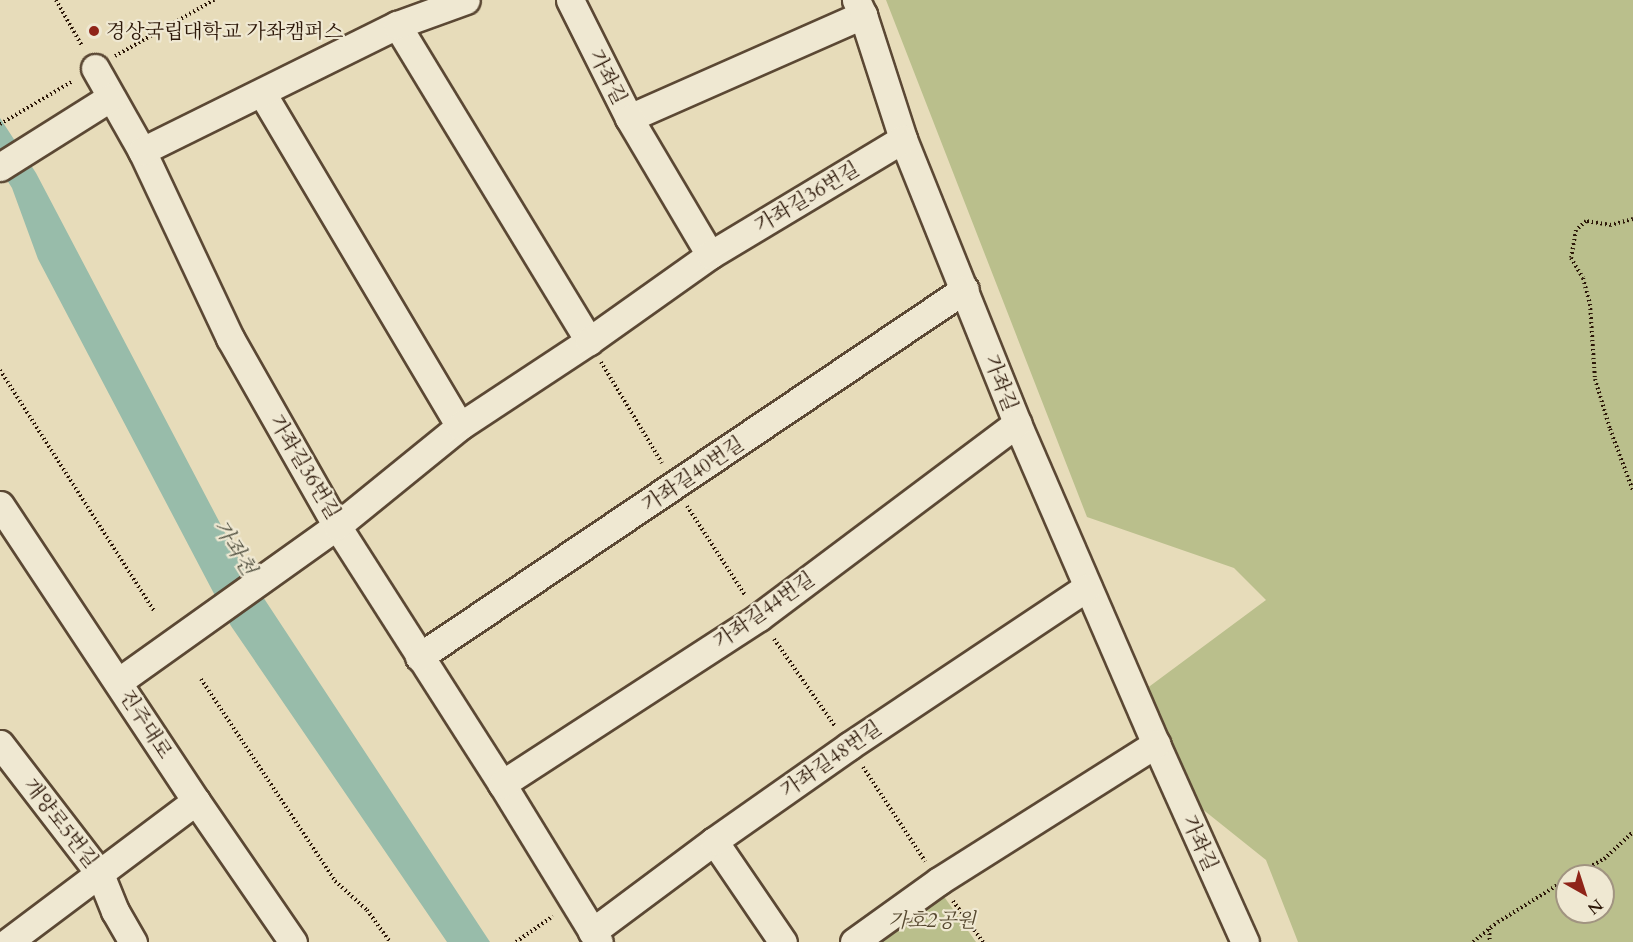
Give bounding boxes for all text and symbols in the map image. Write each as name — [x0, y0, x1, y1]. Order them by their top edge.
place label: 경상국립대학교 가좌캠퍼스 — [106, 19, 343, 43]
marker: 경상국립대학교 가좌캠퍼스 — [87, 24, 101, 38]
street label: 가좌길 — [584, 46, 632, 108]
street label: 가좌길36번길 — [751, 157, 863, 237]
street label: 가좌길 — [979, 352, 1023, 414]
street label: 가좌길36번길 — [265, 411, 345, 523]
street label: 가좌길40번길 — [638, 431, 748, 517]
water label: 가좌천 — [207, 516, 261, 580]
street label: 가좌길44번길 — [709, 567, 819, 653]
street label: 진주대로 — [115, 685, 177, 763]
street label: 가좌길48번길 — [776, 716, 886, 802]
street label: 개양로5번길 — [19, 774, 103, 872]
street label: 가좌길 — [1177, 812, 1223, 874]
north arrow — [1555, 864, 1615, 924]
text: N — [1583, 894, 1607, 919]
park label: 가호2공원 — [888, 908, 976, 932]

